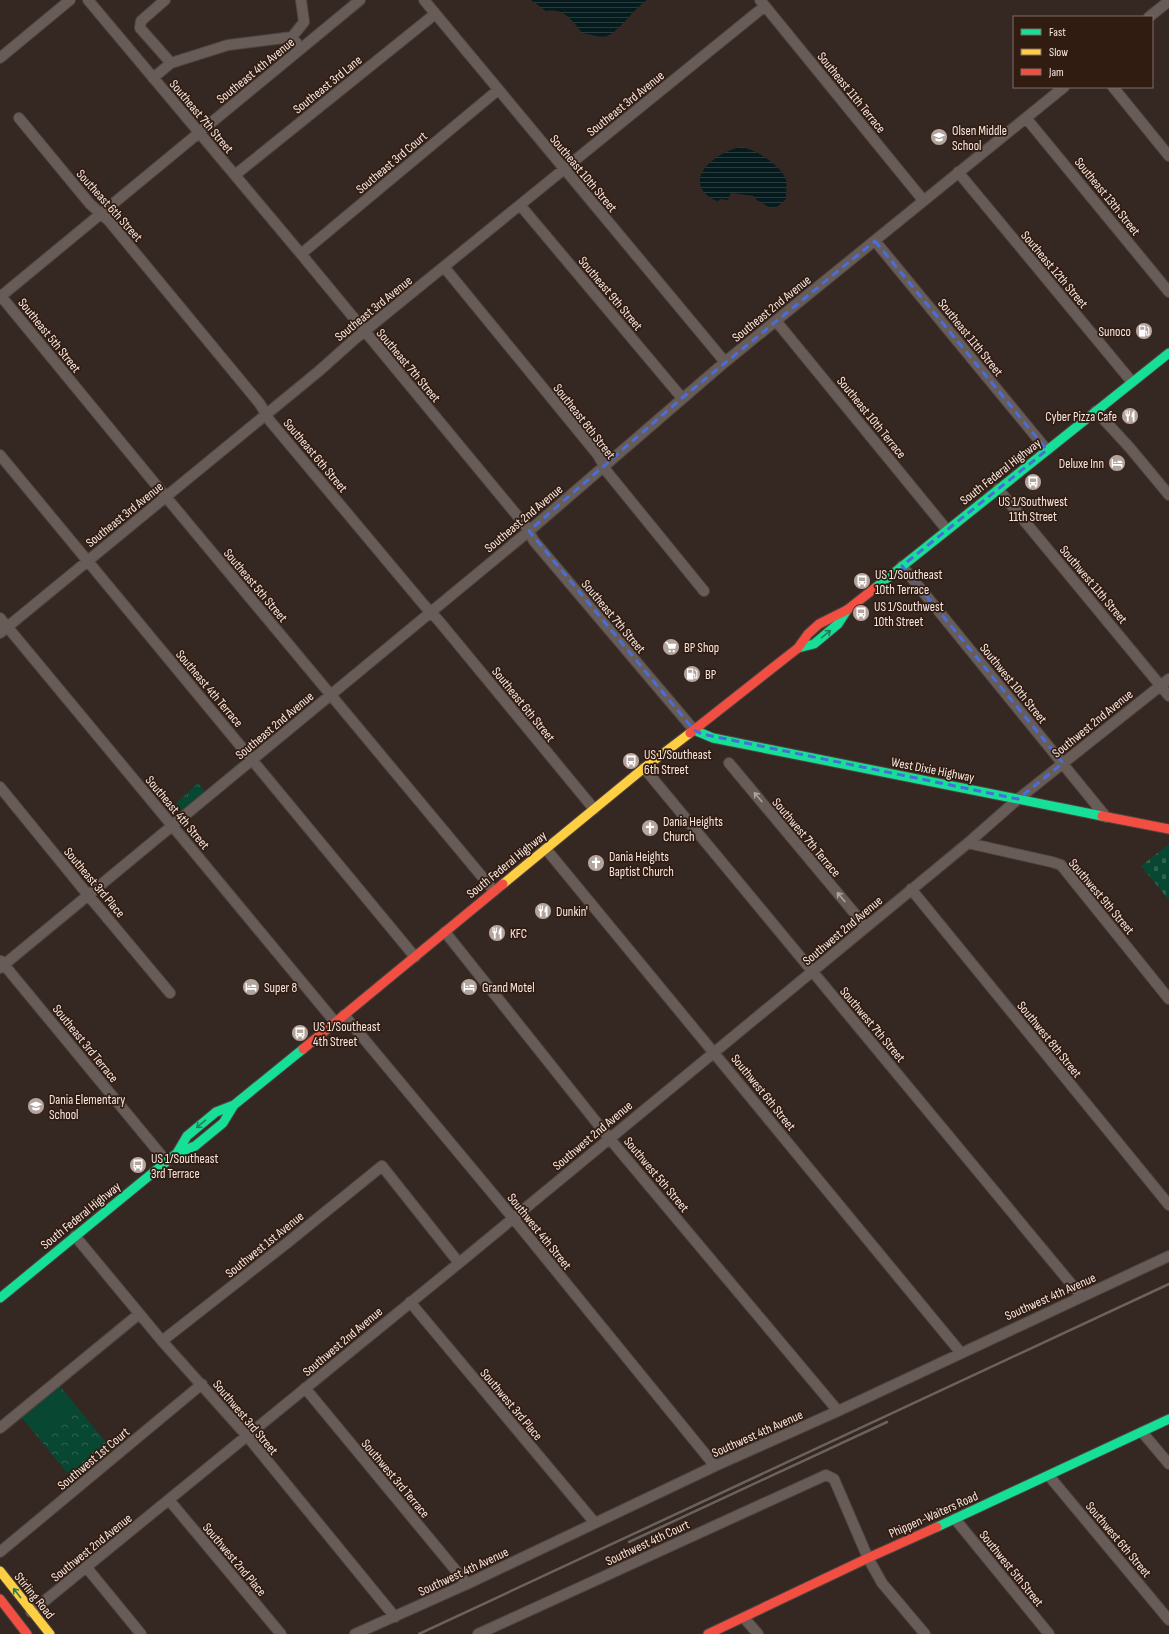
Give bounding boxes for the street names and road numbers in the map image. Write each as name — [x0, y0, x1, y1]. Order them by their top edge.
street label: Southeast 4th Avenue — [213, 34, 298, 107]
street label: Southeast 11th Terrace — [814, 49, 889, 136]
street label: Southeast 3rd Lane — [290, 52, 365, 117]
street label: Southeast 3rd Avenue — [584, 68, 668, 140]
street label: Southeast 7th Street — [166, 77, 237, 157]
street label: Southeast 3rd Court — [353, 128, 431, 197]
street label: Southeast 10th Street — [546, 132, 620, 216]
street label: Southeast 13th Street — [1071, 154, 1144, 239]
street label: Southeast 6th Street — [73, 166, 146, 245]
street label: Southeast 12th Street — [1017, 228, 1091, 312]
street label: Southeast 9th Street — [575, 253, 646, 334]
street label: Southeast 2nd Avenue — [729, 272, 814, 346]
street label: Southeast 3rd Avenue — [332, 273, 416, 345]
street label: Southeast 5th Street — [14, 295, 84, 376]
street label: Southeast 11th Street — [934, 296, 1006, 380]
street label: Southeast 7th Street — [373, 326, 444, 406]
street label: Southeast 10th Terrace — [833, 373, 909, 462]
street label: Southeast 8th Street — [550, 381, 619, 463]
street label: Southeast 6th Street — [280, 415, 351, 496]
street label: South Federal Highway — [957, 435, 1044, 508]
street label: Southeast 3rd Avenue — [83, 479, 167, 551]
street label: Southeast 2nd Avenue — [481, 481, 566, 556]
street label: Southwest 11th Street — [1056, 542, 1131, 627]
street label: Southeast 5th Street — [220, 546, 291, 626]
street label: Southeast 7th Street — [578, 577, 649, 657]
street label: Southwest 10th Street — [976, 640, 1050, 727]
street label: Southeast 4th Terrace — [172, 647, 246, 731]
street label: Southeast 6th Street — [488, 664, 558, 745]
street label: Southwest 2nd Avenue — [1049, 686, 1136, 761]
street label: Southeast 2nd Avenue — [232, 688, 317, 763]
street label: West Dixie Highway — [890, 754, 976, 786]
street label: Southeast 4th Street — [142, 773, 213, 853]
street label: Southwest 7th Terrace — [769, 795, 844, 880]
street label: South Federal Highway — [463, 828, 550, 902]
street label: Southeast 3rd Place — [60, 844, 128, 921]
street label: Southwest 9th Street — [1065, 856, 1138, 938]
street label: Southwest 2nd Avenue — [799, 893, 886, 969]
street label: Southwest 7th Street — [836, 984, 908, 1066]
street label: Southwest 8th Street — [1013, 998, 1085, 1081]
street label: Southeast 3rd Terrace — [49, 1001, 122, 1086]
street label: Southwest 6th Street — [727, 1051, 799, 1134]
street label: Southwest 2nd Avenue — [549, 1098, 636, 1174]
street label: Southwest 5th Street — [620, 1134, 692, 1216]
street label: South Federal Highway — [37, 1179, 124, 1253]
street label: Southwest 4th Street — [504, 1190, 575, 1273]
street label: Southwest 1st Avenue — [222, 1208, 307, 1281]
street label: Southwest 4th Avenue — [1002, 1270, 1098, 1324]
street label: Southwest 2nd Avenue — [299, 1304, 386, 1380]
street label: Southwest 3rd Place — [477, 1365, 546, 1444]
street label: Southwest 3rd Street — [209, 1377, 281, 1458]
street label: Southwest 4th Avenue — [709, 1407, 805, 1461]
street label: Southwest 1st Court — [54, 1424, 133, 1494]
street label: Southwest 3rd Terrace — [358, 1436, 433, 1521]
street label: Phippen-Waiters Road — [886, 1488, 981, 1542]
street label: Southwest 6th Street — [1082, 1499, 1155, 1581]
street label: Southwest 2nd Avenue — [48, 1510, 135, 1585]
street label: Southwest 4th Court — [603, 1516, 692, 1569]
street label: Southwest 2nd Place — [199, 1520, 270, 1600]
street label: Southwest 5th Street — [976, 1527, 1047, 1610]
street label: Southwest 4th Avenue — [416, 1544, 511, 1600]
street label: Stirling Road — [11, 1569, 58, 1622]

